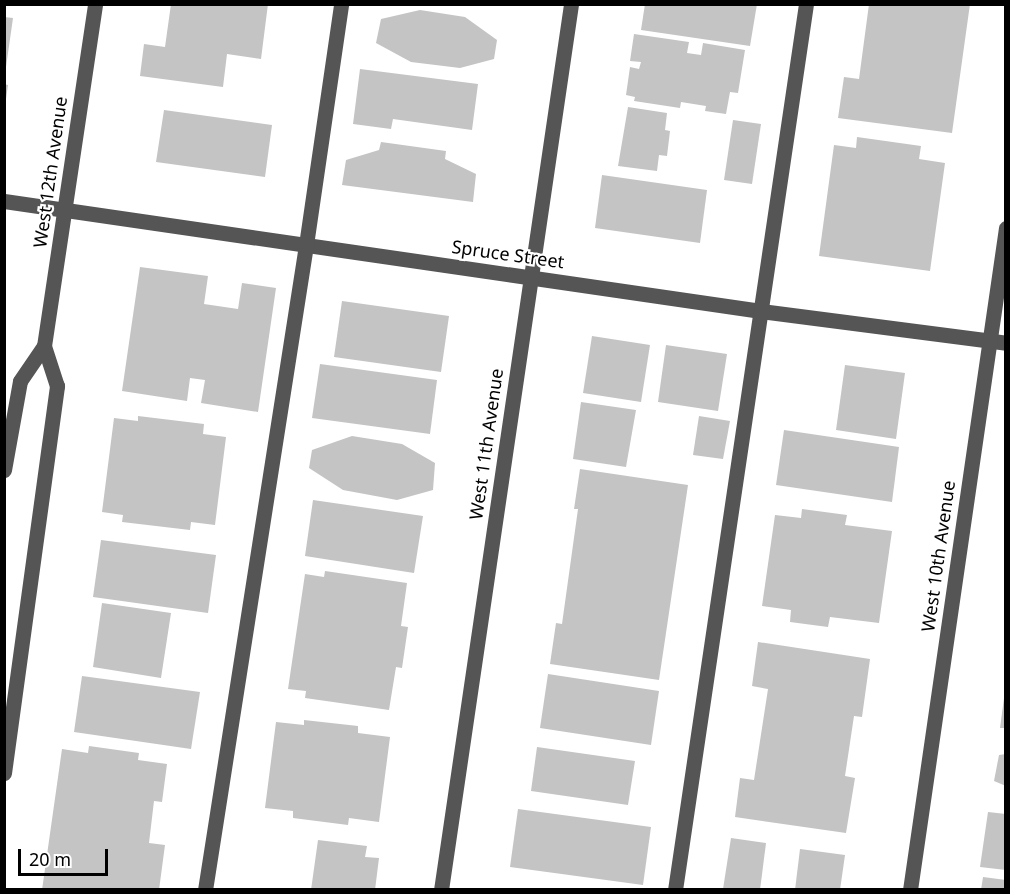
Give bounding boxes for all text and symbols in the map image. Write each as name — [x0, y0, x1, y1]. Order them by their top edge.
street label: West 12th Avenue — [29, 95, 71, 249]
street label: Spruce Street — [450, 235, 566, 273]
street label: West 11th Avenue — [465, 367, 507, 521]
street label: West 10th Avenue — [917, 479, 959, 633]
scale bar — [21, 837, 111, 875]
text: 20 m — [29, 847, 71, 871]

